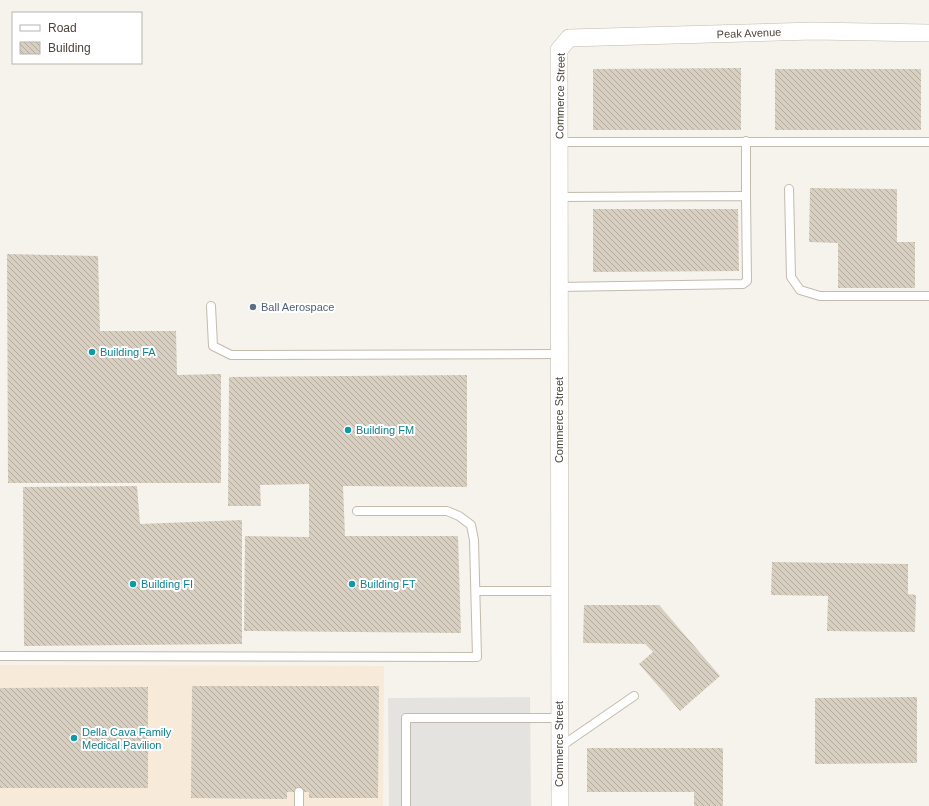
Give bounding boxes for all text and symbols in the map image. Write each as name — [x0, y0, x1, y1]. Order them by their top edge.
legend — [12, 12, 142, 64]
text: Road — [48, 21, 77, 35]
street label: Peak Avenue — [716, 26, 782, 40]
text: Building — [48, 41, 91, 55]
street label: Commerce Street — [553, 53, 567, 139]
place label: Ball Aerospace — [261, 301, 334, 313]
marker: Ball Aerospace — [248, 302, 258, 312]
place label: Building FA — [100, 346, 156, 358]
marker: Building FA — [87, 347, 97, 357]
street label: Commerce Street — [553, 377, 565, 463]
place label: Building FM — [356, 424, 414, 436]
marker: Building FM — [343, 425, 353, 435]
place label: Building FI — [141, 578, 193, 590]
place label: Building FT — [360, 578, 416, 590]
marker: Building FI — [128, 579, 138, 589]
marker: Building FT — [347, 579, 357, 589]
street label: Commerce Street — [553, 701, 565, 787]
place label: Della Cava Family Medical Pavilion — [82, 726, 172, 751]
marker: Della Cava Family Medical Pavilion — [69, 733, 79, 743]

